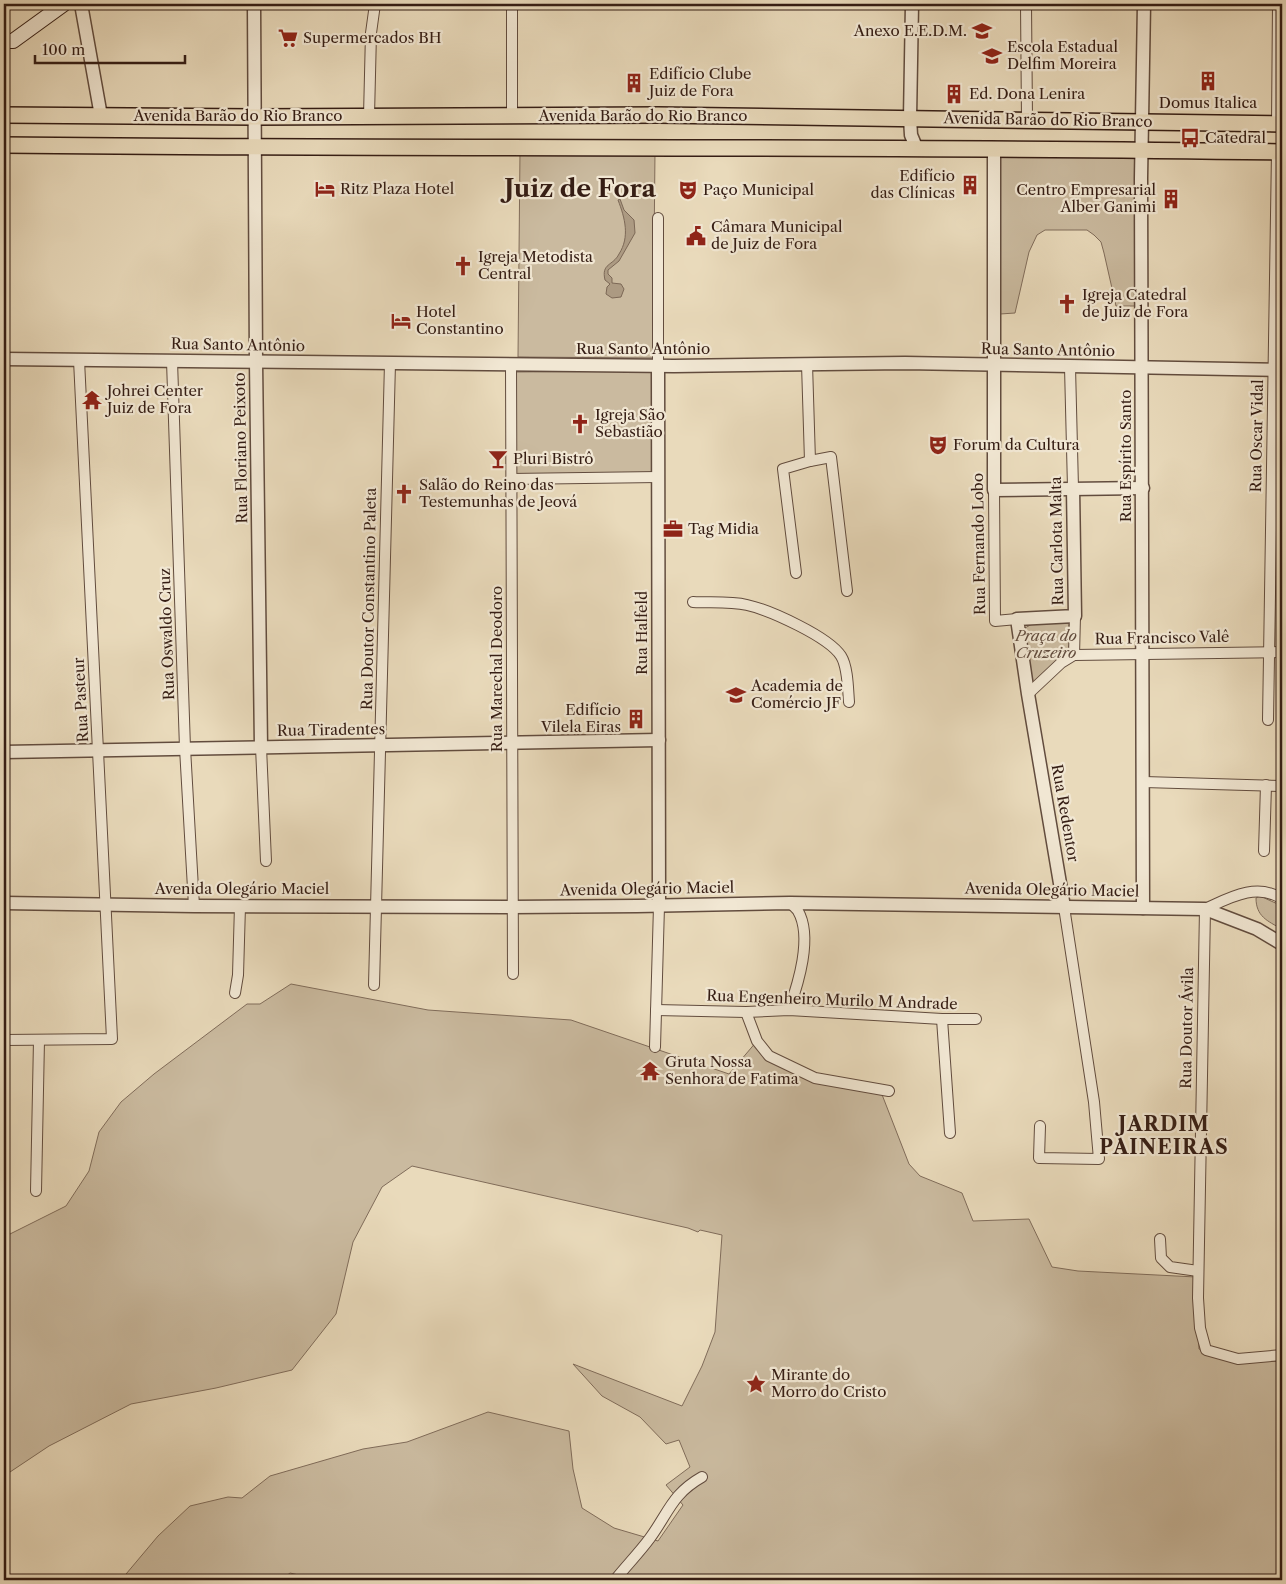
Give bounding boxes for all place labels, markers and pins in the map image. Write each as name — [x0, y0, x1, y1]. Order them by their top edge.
school or university icon: Anexo E.E.D.M. — [971, 20, 993, 42]
place label: Anexo E.E.D.M. — [853, 21, 967, 40]
supermarket icon: Supermercados BH — [277, 27, 299, 49]
place label: Supermercados BH — [303, 28, 442, 47]
place label: Escola Estadual Delfim Moreira — [1007, 37, 1118, 73]
school or university icon: Escola Estadual Delfim Moreira — [981, 45, 1003, 67]
place label: Edifício Clube Juiz de Fora — [647, 64, 752, 100]
building icon: Domus Italica — [1197, 70, 1219, 92]
building icon: Edifício Clube Juiz de Fora — [623, 72, 645, 94]
building icon: Ed. Dona Lenira — [943, 83, 965, 105]
place label: Ed. Dona Lenira — [969, 84, 1085, 103]
place label: Domus Italica — [1159, 93, 1257, 112]
bus stop icon: Catedral — [1179, 127, 1201, 149]
place label: Catedral — [1205, 128, 1266, 147]
place label: Edifício das Clínicas — [871, 166, 955, 202]
building icon: Edifício das Clínicas — [959, 174, 981, 196]
hotel icon: Ritz Plaza Hotel — [314, 178, 336, 200]
place label: Ritz Plaza Hotel — [340, 179, 455, 198]
theatre icon: Paço Municipal — [677, 179, 699, 201]
place label: Paço Municipal — [703, 180, 815, 199]
place label: Centro Empresarial Alber Ganimi — [1016, 180, 1157, 216]
building icon: Centro Empresarial Alber Ganimi — [1160, 188, 1182, 210]
place label: Câmara Municipal de Juiz de Fora — [711, 217, 843, 253]
public building icon: Câmara Municipal de Juiz de Fora — [685, 225, 707, 247]
place label: Igreja Metodista Central — [478, 247, 593, 283]
church icon: Igreja Metodista Central — [452, 255, 474, 277]
place label: Igreja Catedral de Juiz de Fora — [1082, 285, 1188, 321]
church icon: Igreja Catedral de Juiz de Fora — [1056, 293, 1078, 315]
place label: Hotel Constantino — [416, 302, 504, 338]
hotel icon: Hotel Constantino — [390, 310, 412, 332]
place label: Johrei Center Juiz de Fora — [105, 381, 204, 417]
temple icon: Johrei Center Juiz de Fora — [81, 389, 103, 411]
place label: Igreja São Sebastião — [595, 405, 665, 441]
church icon: Igreja São Sebastião — [569, 413, 591, 435]
theatre icon: Forum da Cultura — [927, 434, 949, 456]
place label: Forum da Cultura — [953, 435, 1080, 454]
bar icon: Pluri Bistrô — [487, 448, 509, 470]
place label: Pluri Bistrô — [513, 449, 594, 468]
place label: Salão do Reino das Testemunhas de Jeová — [419, 475, 577, 511]
church icon: Salão do Reino das Testemunhas de Jeová — [393, 483, 415, 505]
office icon: Tag Midia — [662, 518, 684, 540]
place label: Tag Midia — [688, 519, 759, 538]
place label: Academia de Comércio JF — [750, 676, 843, 712]
school or university icon: Academia de Comércio JF — [725, 684, 747, 706]
place label: Edifício Vilela Eiras — [540, 700, 621, 736]
building icon: Edifício Vilela Eiras — [625, 708, 647, 730]
place label: Gruta Nossa Senhora de Fatima — [665, 1052, 799, 1088]
temple icon: Gruta Nossa Senhora de Fatima — [639, 1060, 661, 1082]
place label: Mirante do Morro do Cristo — [771, 1365, 886, 1401]
place icon: Mirante do Morro do Cristo — [745, 1373, 767, 1395]

